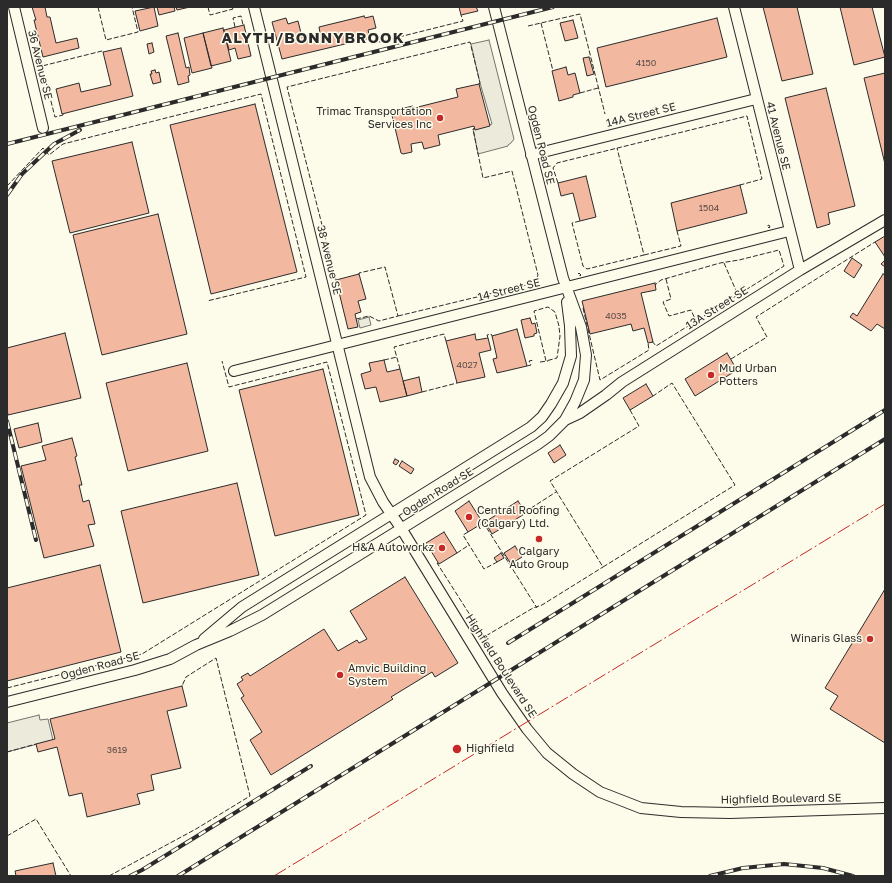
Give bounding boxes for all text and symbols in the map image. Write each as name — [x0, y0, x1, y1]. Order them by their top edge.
street label: 36 Avenue SE — [25, 29, 55, 101]
district label: ALYTH/BONNYBROOK — [221, 29, 405, 47]
house number: 4150 — [636, 58, 656, 68]
street label: 14A Street SE — [605, 100, 677, 130]
street label: 41 Avenue SE — [763, 100, 793, 172]
street label: Ogden Road SE — [525, 104, 557, 186]
place label: Trimac Transportation Services Inc — [316, 105, 432, 131]
marker: Trimac Transportation Services Inc — [435, 113, 445, 123]
house number: 1504 — [699, 203, 719, 213]
street label: 38 Avenue SE — [314, 224, 344, 296]
street label: 14 Street SE — [476, 276, 542, 304]
street label: 13A Street SE — [683, 284, 751, 332]
house number: 4035 — [605, 311, 627, 321]
house number: 4027 — [456, 360, 478, 370]
place label: Mud Urban Potters — [719, 362, 777, 388]
marker: Mud Urban Potters — [706, 370, 716, 380]
street label: Ogden Road SE — [400, 465, 476, 519]
place label: Central Roofing (Calgary) Ltd. — [477, 504, 560, 530]
marker: Central Roofing (Calgary) Ltd. — [464, 512, 474, 522]
marker: Calgary Auto Group — [534, 534, 544, 544]
place label: H&A Autoworkz — [352, 541, 434, 555]
marker: H&A Autoworkz — [437, 543, 447, 553]
place label: Calgary Auto Group — [509, 545, 569, 571]
street label: Highfield Boulevard SE — [463, 612, 539, 720]
place label: Winaris Glass — [791, 632, 862, 646]
marker: Winaris Glass — [865, 634, 875, 644]
street label: Ogden Road SE — [59, 649, 141, 683]
place label: Amvic Building System — [348, 662, 426, 688]
marker: Amvic Building System — [335, 670, 345, 680]
place label: Highfield — [466, 742, 514, 756]
marker: Highfield — [451, 743, 463, 755]
house number: 3619 — [107, 745, 127, 755]
street label: Highfield Boulevard SE — [720, 791, 842, 807]

